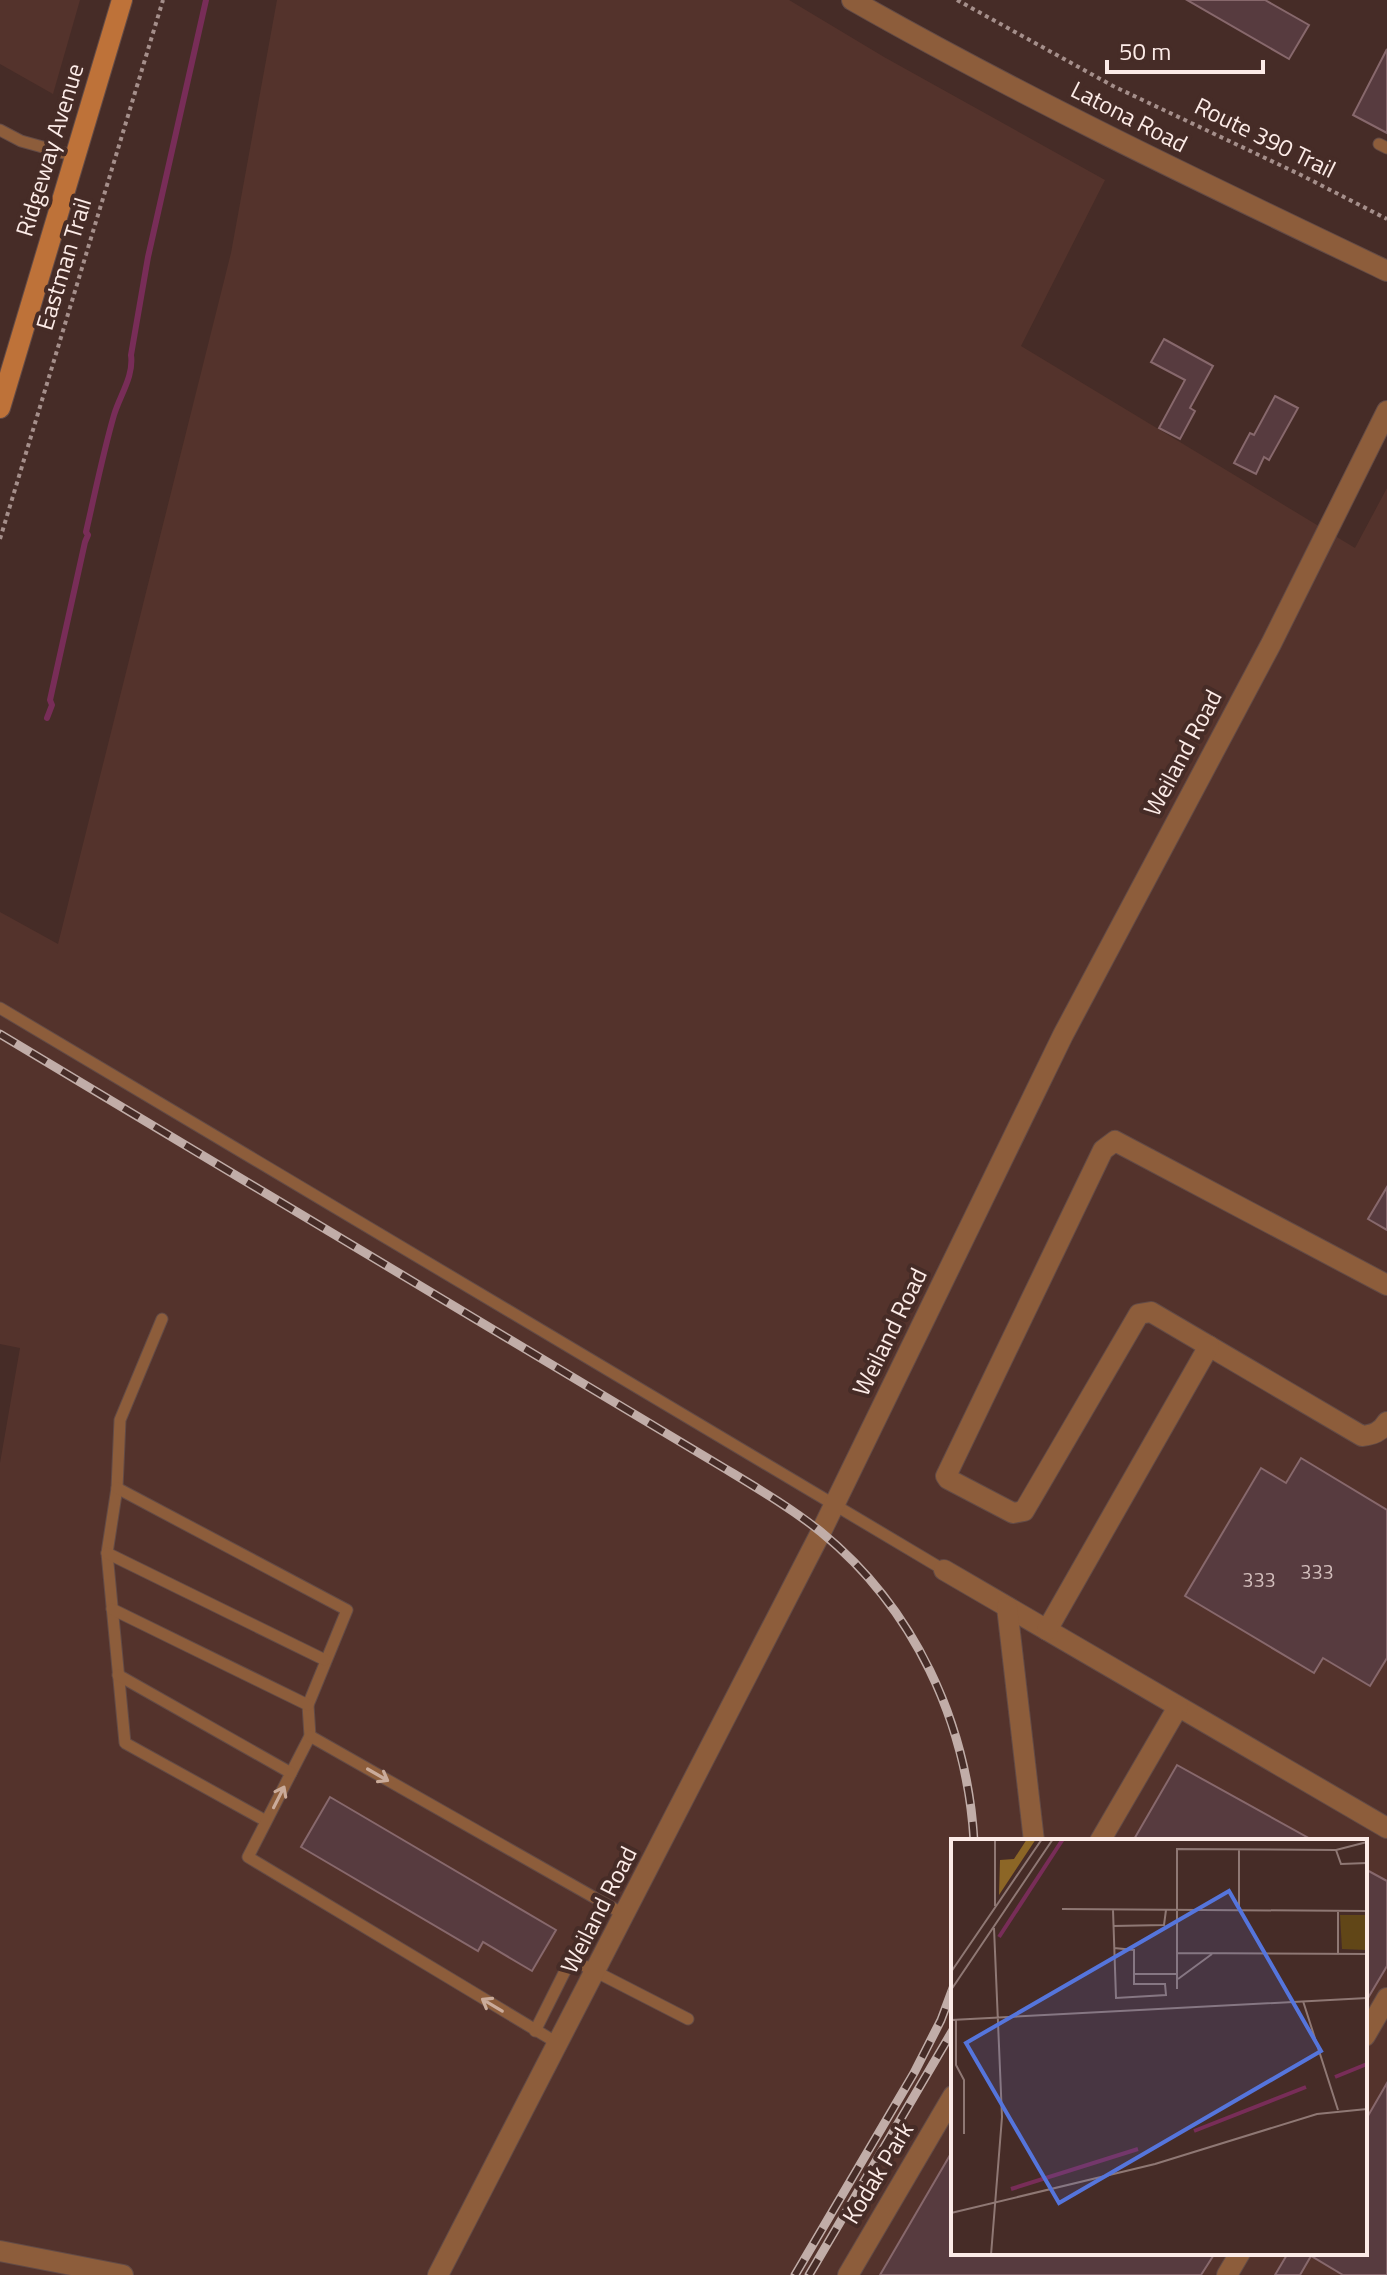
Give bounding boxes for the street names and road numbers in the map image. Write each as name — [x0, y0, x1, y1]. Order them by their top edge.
street label: Ridgeway Avenue — [6, 59, 92, 241]
street label: Latona Road — [1065, 71, 1194, 161]
street label: Route 390 Trail — [1189, 87, 1342, 187]
street label: Eastman Trail — [26, 193, 100, 334]
street label: Weiland Road — [1134, 683, 1231, 822]
street label: Weiland Road — [843, 1261, 936, 1402]
street label: Weiland Road — [551, 1840, 646, 1979]
street label: Kodak Park — [833, 2114, 922, 2230]

